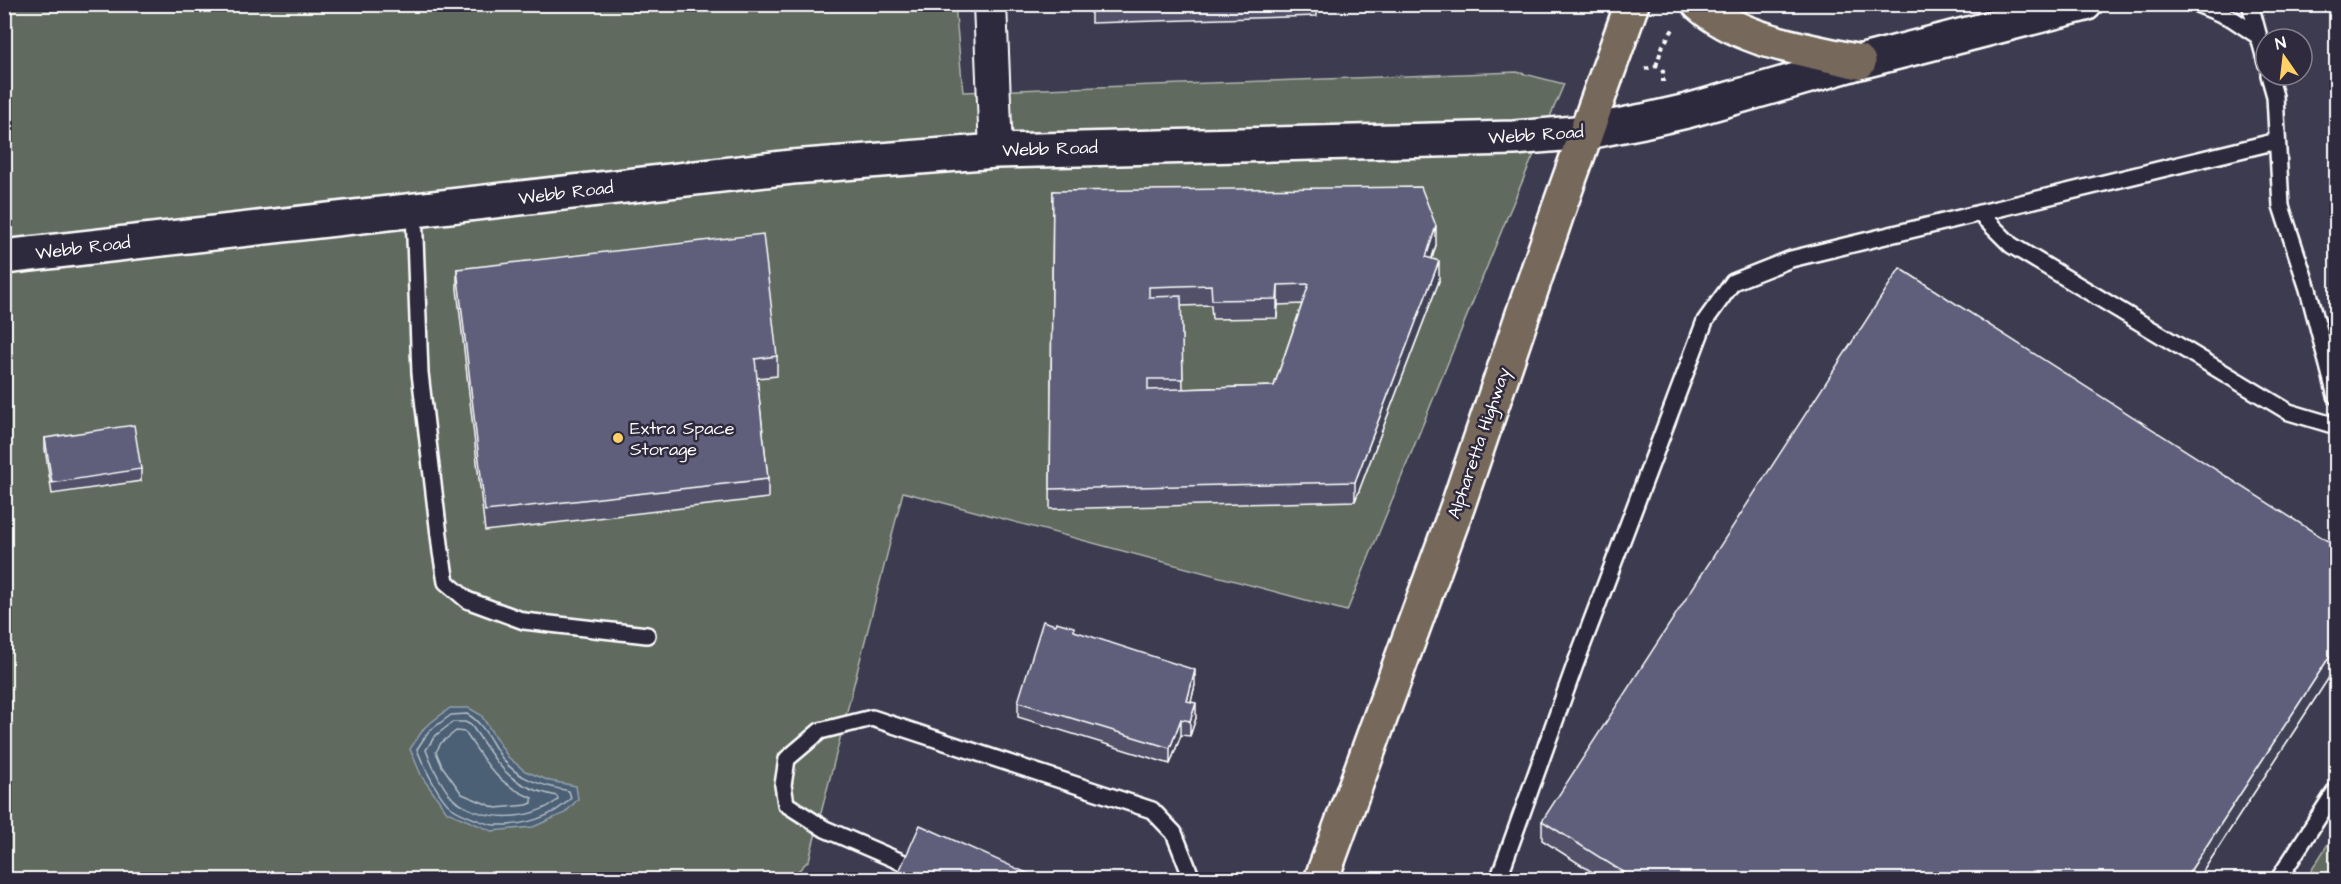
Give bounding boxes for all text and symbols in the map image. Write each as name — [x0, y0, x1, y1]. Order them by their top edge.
north arrow — [2254, 27, 2314, 87]
text: N — [2273, 32, 2288, 55]
street label: Webb Road — [1488, 119, 1584, 151]
street label: Webb Road — [1002, 135, 1098, 163]
street label: Webb Road — [517, 175, 615, 211]
street label: Webb Road — [34, 230, 132, 266]
street label: Alpharetta Highway — [1441, 364, 1518, 522]
place label: Extra Space Storage — [630, 416, 735, 463]
marker: Extra Space Storage — [611, 431, 625, 445]

